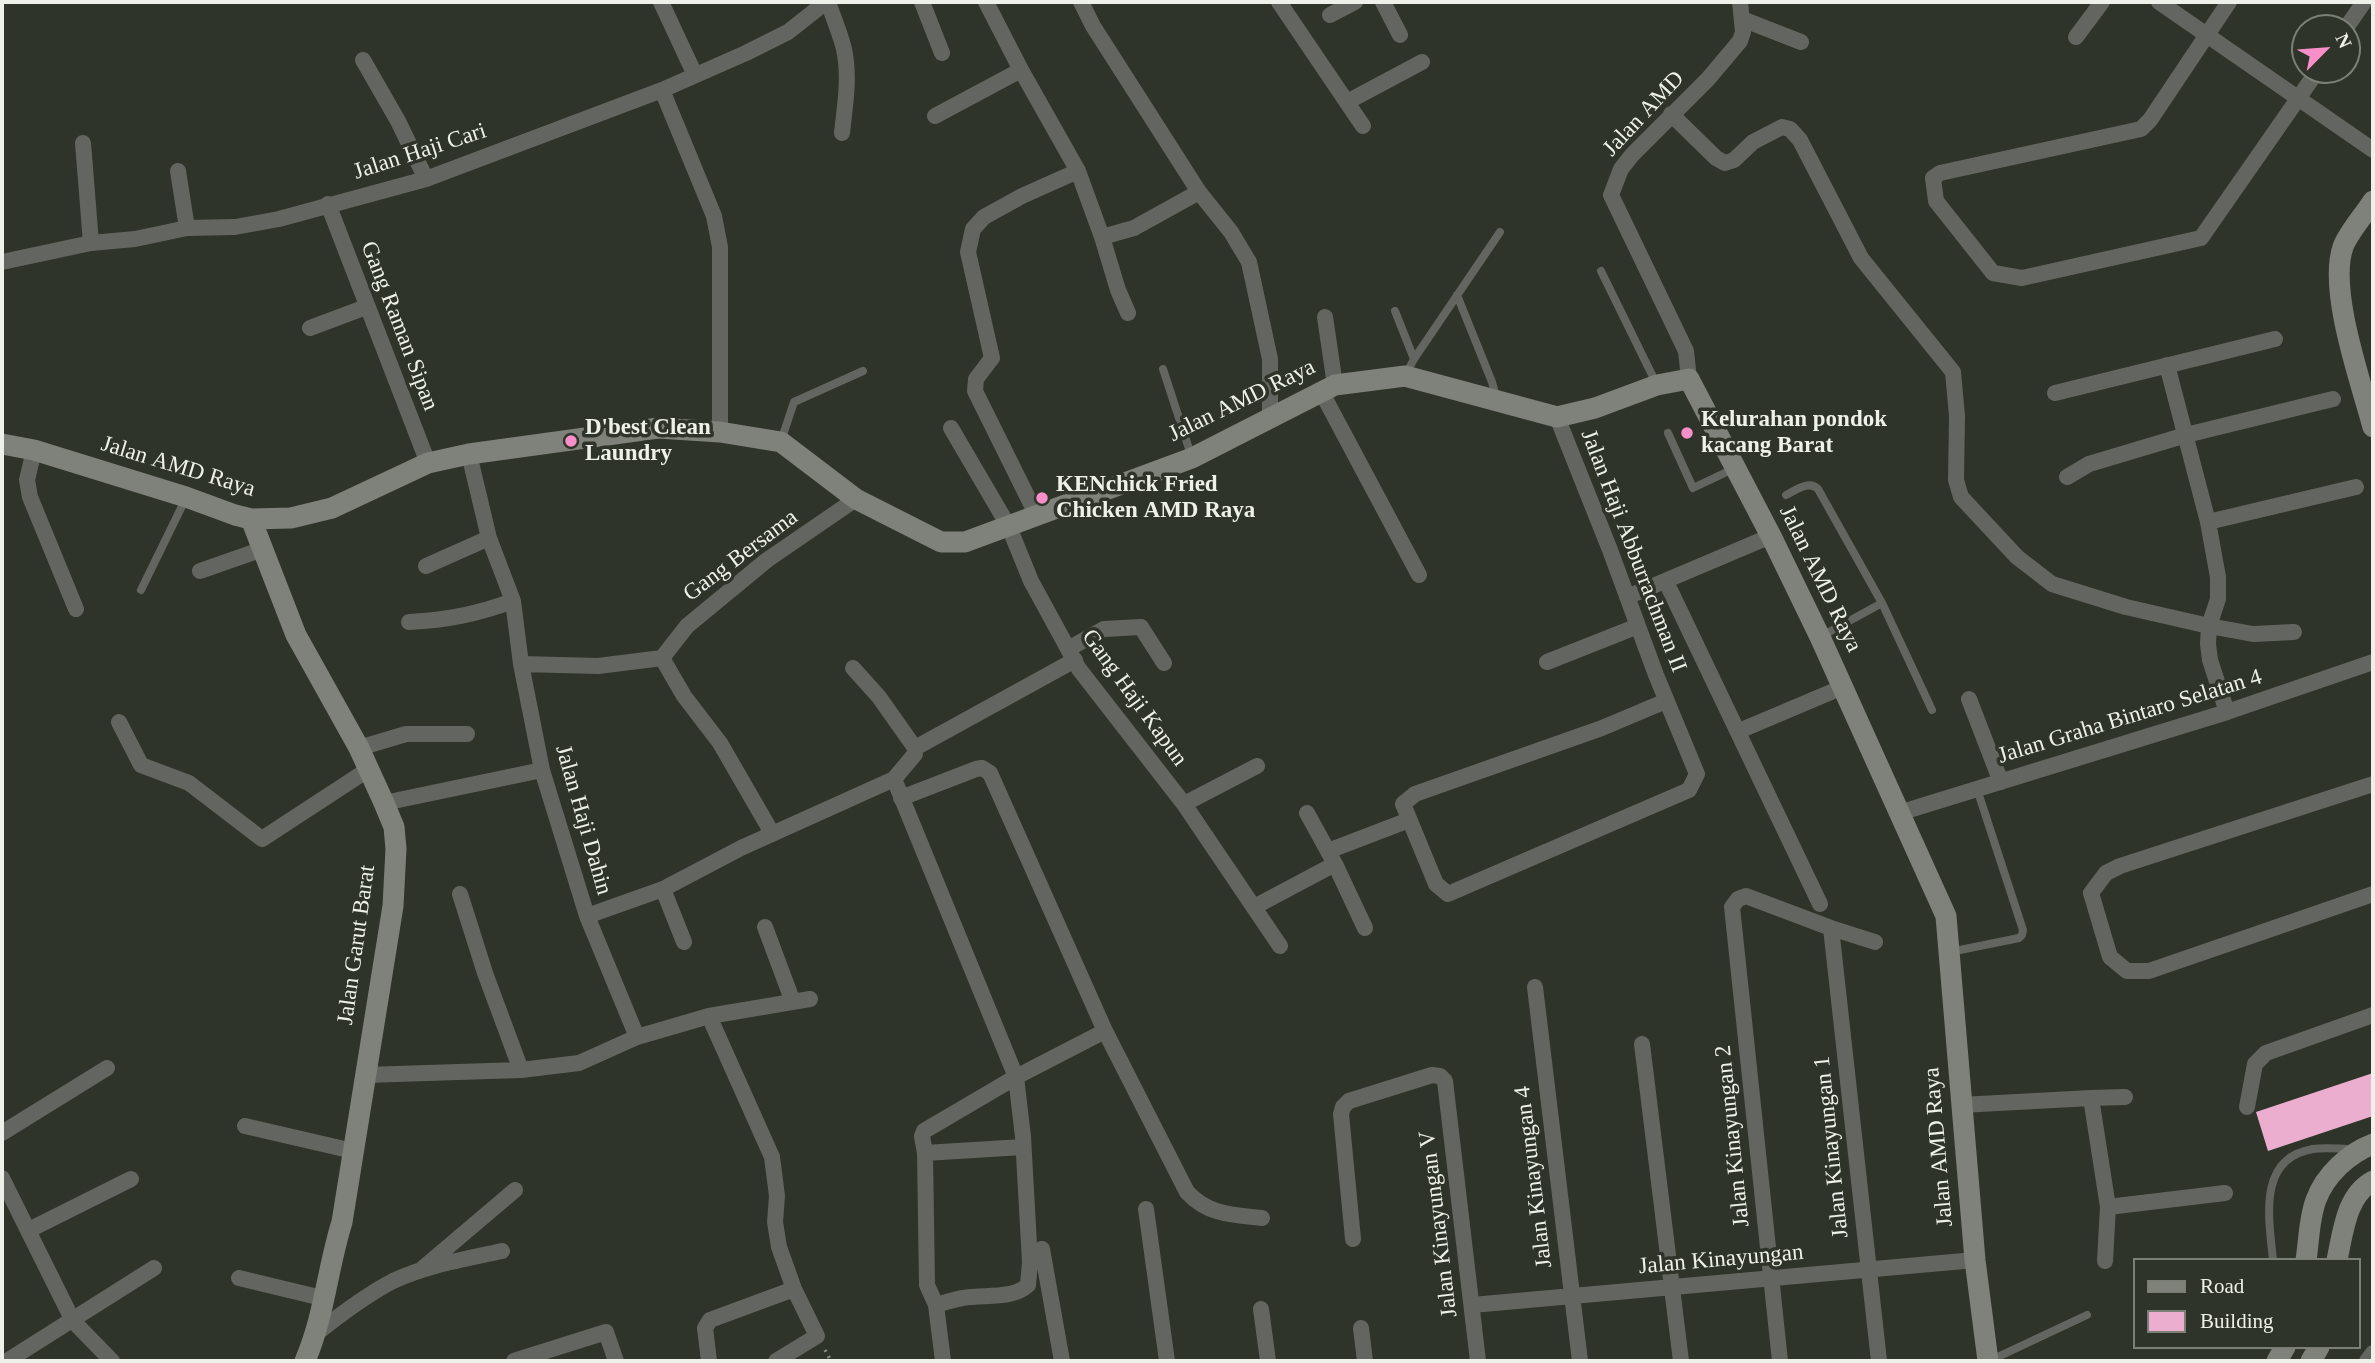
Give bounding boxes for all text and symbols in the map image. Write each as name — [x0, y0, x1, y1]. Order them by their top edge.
north arrow — [2291, 14, 2361, 84]
text: N — [2331, 30, 2356, 51]
street label: Jalan AMD — [1598, 66, 1690, 162]
street label: Jalan Haji Cari — [350, 118, 490, 186]
street label: Gang Raman Sipan — [354, 238, 444, 414]
street label: Jalan AMD Raya — [1164, 354, 1320, 448]
place label: Kelurahan pondok kacang Barat — [1701, 406, 1887, 460]
place label: D'best Clean Laundry — [585, 414, 711, 468]
marker: Kelurahan pondok kacang Barat — [1679, 425, 1695, 441]
street label: Jalan Haji Abburrachman II — [1574, 426, 1692, 676]
street label: Jalan AMD Raya — [98, 430, 258, 504]
marker: D'best Clean Laundry — [563, 433, 579, 449]
place label: KENchick Fried Chicken AMD Raya — [1056, 471, 1255, 525]
marker: KENchick Fried Chicken AMD Raya — [1034, 490, 1050, 506]
street label: Jalan AMD Raya — [1773, 501, 1867, 657]
street label: Gang Bersama — [678, 504, 804, 608]
street label: Gang Haji Kapun — [1075, 624, 1193, 772]
street label: Jalan Graha Bintaro Selatan 4 — [1995, 664, 2265, 770]
street label: Jalan Haji Dahin — [548, 742, 618, 898]
street label: Jalan Garut Barat — [332, 863, 382, 1027]
street label: Jalan Kinayungan 2 — [1710, 1044, 1756, 1228]
street label: Jalan Kinayungan 1 — [1809, 1055, 1855, 1239]
street label: Jalan AMD Raya — [1918, 1066, 1960, 1228]
street label: Jalan Kinayungan 4 — [1509, 1085, 1559, 1269]
street label: Jalan Kinayungan V — [1414, 1129, 1464, 1319]
street label: Jalan Kinayungan — [1637, 1239, 1805, 1281]
legend — [2134, 1258, 2361, 1349]
text: Road — [2200, 1274, 2244, 1298]
text: Building — [2200, 1309, 2274, 1333]

